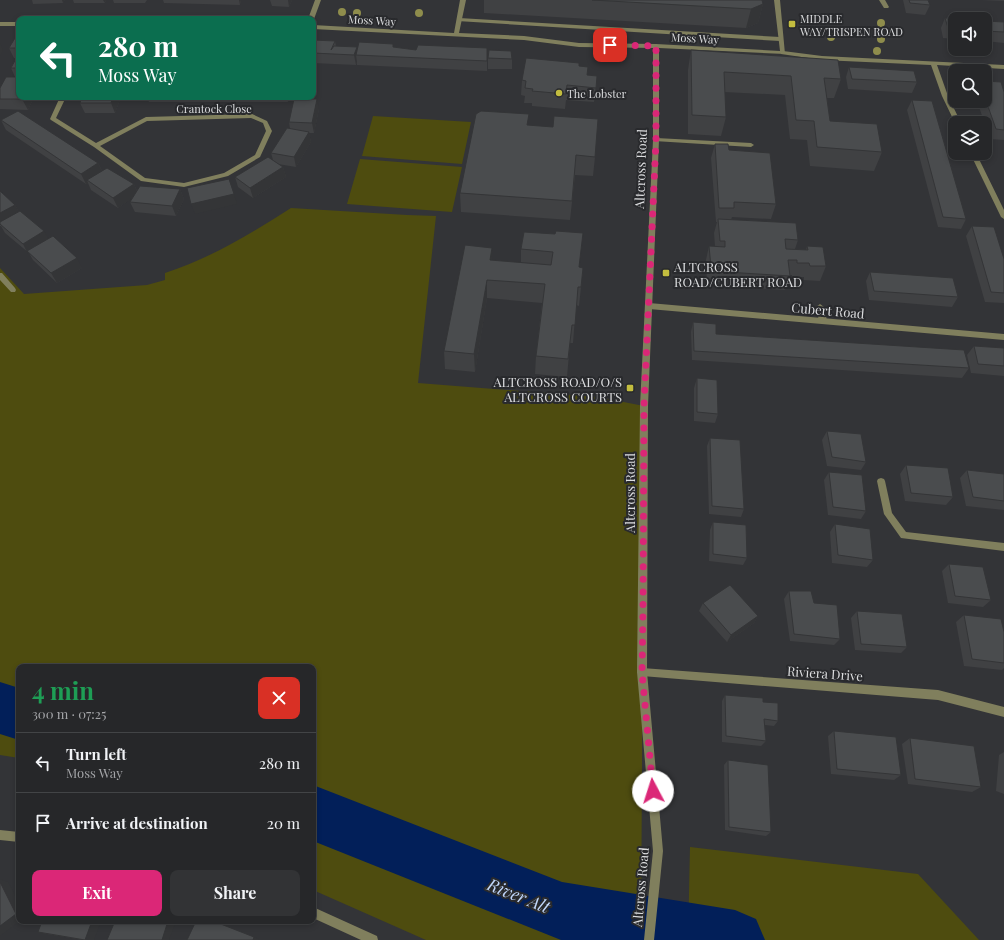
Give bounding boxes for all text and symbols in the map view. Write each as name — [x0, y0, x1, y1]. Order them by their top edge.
street label: Moss Way — [348, 11, 397, 29]
place label: MIDDLE WAY/TRISPEN ROAD — [799, 11, 903, 39]
map controls — [948, 12, 992, 160]
button: sound — [948, 12, 992, 56]
marker: MIDDLE WAY/TRISPEN ROAD — [787, 19, 797, 29]
text: 280 m — [98, 27, 178, 64]
pin — [593, 28, 627, 62]
street label: Moss Way — [671, 29, 720, 47]
icon: left — [32, 32, 84, 84]
icon: arrive — [599, 34, 621, 56]
text: Moss Way — [98, 63, 177, 87]
button: search — [948, 64, 992, 108]
place label: The Lobster — [567, 86, 627, 101]
marker: The Lobster — [554, 88, 564, 98]
street label: Crantock Close — [176, 101, 252, 116]
button: layers — [948, 116, 992, 160]
street label: Altcross Road — [630, 128, 650, 210]
place label: ALTCROSS ROAD/CUBERT ROAD — [673, 258, 802, 290]
marker: ALTCROSS ROAD/CUBERT ROAD — [661, 268, 671, 278]
street label: Cubert Road — [791, 298, 866, 322]
place label: ALTCROSS ROAD/O/S ALTCROSS COURTS — [492, 373, 622, 405]
marker: ALTCROSS ROAD/O/S ALTCROSS COURTS — [625, 383, 635, 393]
street label: Altcross Road — [621, 453, 638, 534]
street label: Riviera Drive — [786, 662, 864, 684]
text: 4 min — [32, 674, 94, 706]
button: close — [258, 677, 300, 719]
text: 300 m · 07:25 — [32, 705, 106, 722]
text: Turn left — [66, 744, 127, 764]
icon: left — [32, 752, 54, 774]
text: 280 m — [259, 753, 300, 773]
text: Moss Way — [66, 764, 123, 781]
position arrow — [632, 770, 674, 812]
icon: arrive — [32, 812, 54, 834]
text: Arrive at destination — [66, 813, 208, 833]
text: 20 m — [267, 813, 300, 833]
street label: Altcross Road — [628, 846, 652, 929]
button: Exit — [32, 870, 162, 916]
button: Share — [170, 870, 300, 916]
water label: River Alt — [484, 872, 555, 918]

